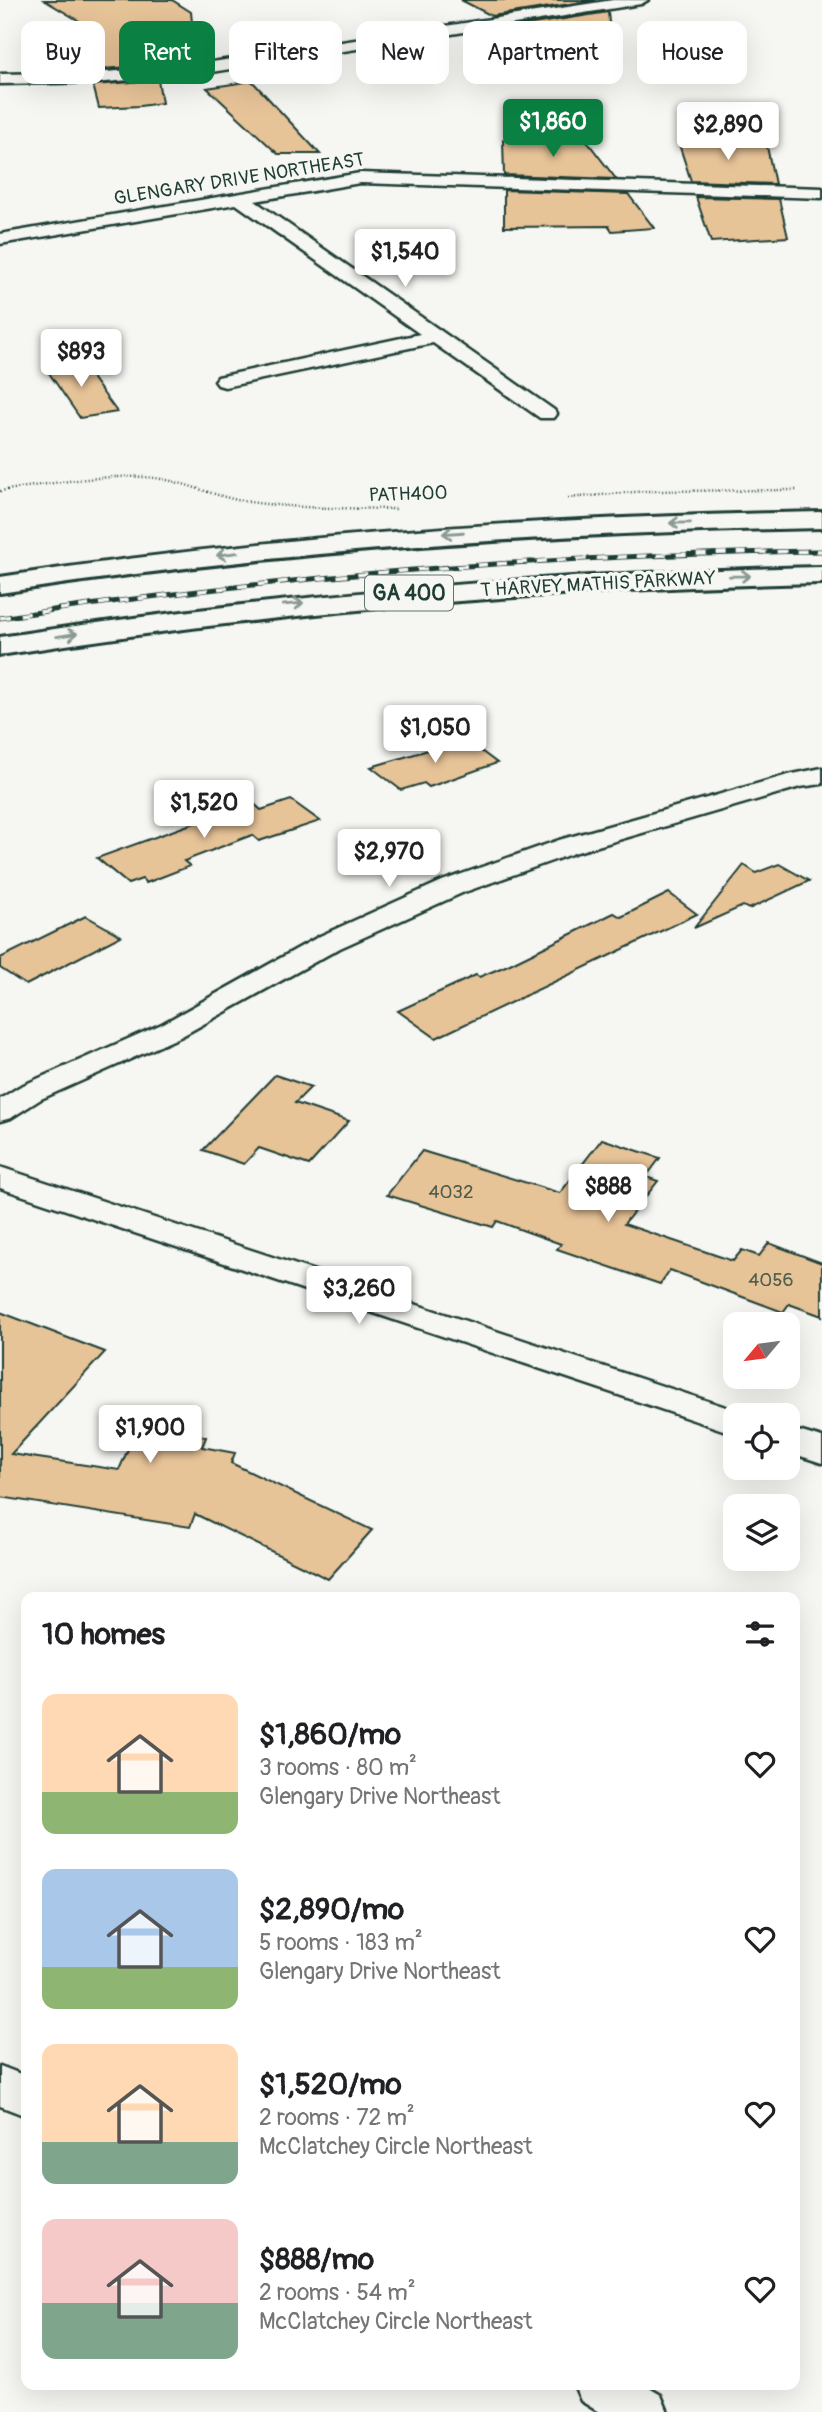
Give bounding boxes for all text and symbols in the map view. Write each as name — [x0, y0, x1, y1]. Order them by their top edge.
chip: Buy — [21, 21, 105, 84]
chip: Rent — [119, 21, 215, 84]
chip: Filters — [229, 21, 342, 84]
chip: New — [356, 21, 449, 84]
chip: Apartment — [463, 21, 623, 84]
chip: House — [637, 21, 747, 84]
pin: $1,860 — [496, 100, 610, 159]
pin: $2,890 — [671, 102, 785, 162]
text: $1,860 — [519, 107, 587, 136]
text: $2,890 — [693, 110, 763, 139]
street label: GLENGARY DRIVE NORTHEAST — [112, 147, 366, 211]
pin: $1,540 — [348, 230, 462, 289]
text: $1,540 — [371, 237, 439, 266]
pin: $893 — [40, 330, 122, 389]
text: $893 — [57, 337, 105, 366]
street label: PATH400 — [368, 481, 448, 507]
one-way arrow — [669, 516, 692, 529]
one-way arrow — [442, 527, 465, 540]
one-way arrow — [216, 547, 238, 560]
street label: T HARVEY MATHIS PARKWAY — [480, 566, 716, 602]
one-way arrow — [728, 570, 751, 583]
road number: GA 400 — [365, 576, 453, 610]
one-way arrow — [281, 598, 304, 611]
one-way arrow — [55, 628, 78, 641]
pin: $1,050 — [378, 706, 492, 765]
text: $1,050 — [399, 713, 471, 742]
pin: $1,520 — [147, 780, 261, 840]
text: $1,520 — [170, 788, 238, 817]
pin: $2,970 — [332, 830, 446, 889]
text: $2,970 — [354, 837, 424, 866]
pin: $888 — [567, 1164, 649, 1224]
text: $888 — [584, 1172, 632, 1201]
house number: 4032 — [428, 1180, 474, 1204]
pin: $3,260 — [302, 1266, 416, 1326]
house number: 4056 — [748, 1268, 794, 1292]
text: $3,260 — [322, 1274, 396, 1303]
north arrow — [723, 1312, 800, 1390]
map controls — [723, 1312, 800, 1571]
button: locate — [723, 1403, 800, 1480]
pin: $1,900 — [93, 1406, 207, 1465]
text: $1,900 — [115, 1413, 185, 1442]
button: layers — [723, 1494, 800, 1571]
icon: filters — [741, 1615, 779, 1653]
text: 10 homes — [42, 1616, 165, 1653]
text: $1,860/mo — [259, 1716, 401, 1753]
icon: home — [98, 1722, 182, 1806]
icon: heart — [741, 1745, 779, 1783]
text: 3 rooms · 80 m² — [259, 1753, 417, 1782]
text: Glengary Drive Northeast — [259, 1782, 501, 1811]
text: $2,890/mo — [259, 1891, 404, 1928]
icon: home — [98, 1897, 182, 1981]
icon: heart — [741, 1920, 779, 1958]
text: 5 rooms · 183 m² — [259, 1928, 423, 1957]
text: Glengary Drive Northeast — [259, 1957, 501, 1986]
text: $1,520/mo — [259, 2066, 402, 2103]
icon: home — [98, 2072, 182, 2156]
icon: heart — [741, 2095, 779, 2133]
text: 2 rooms · 72 m² — [259, 2103, 415, 2132]
text: McClatchey Circle Northeast — [259, 2132, 533, 2161]
text: $888/mo — [259, 2241, 374, 2278]
icon: home — [98, 2247, 182, 2331]
icon: heart — [741, 2270, 779, 2308]
text: 2 rooms · 54 m² — [259, 2278, 416, 2307]
text: McClatchey Circle Northeast — [259, 2307, 533, 2336]

